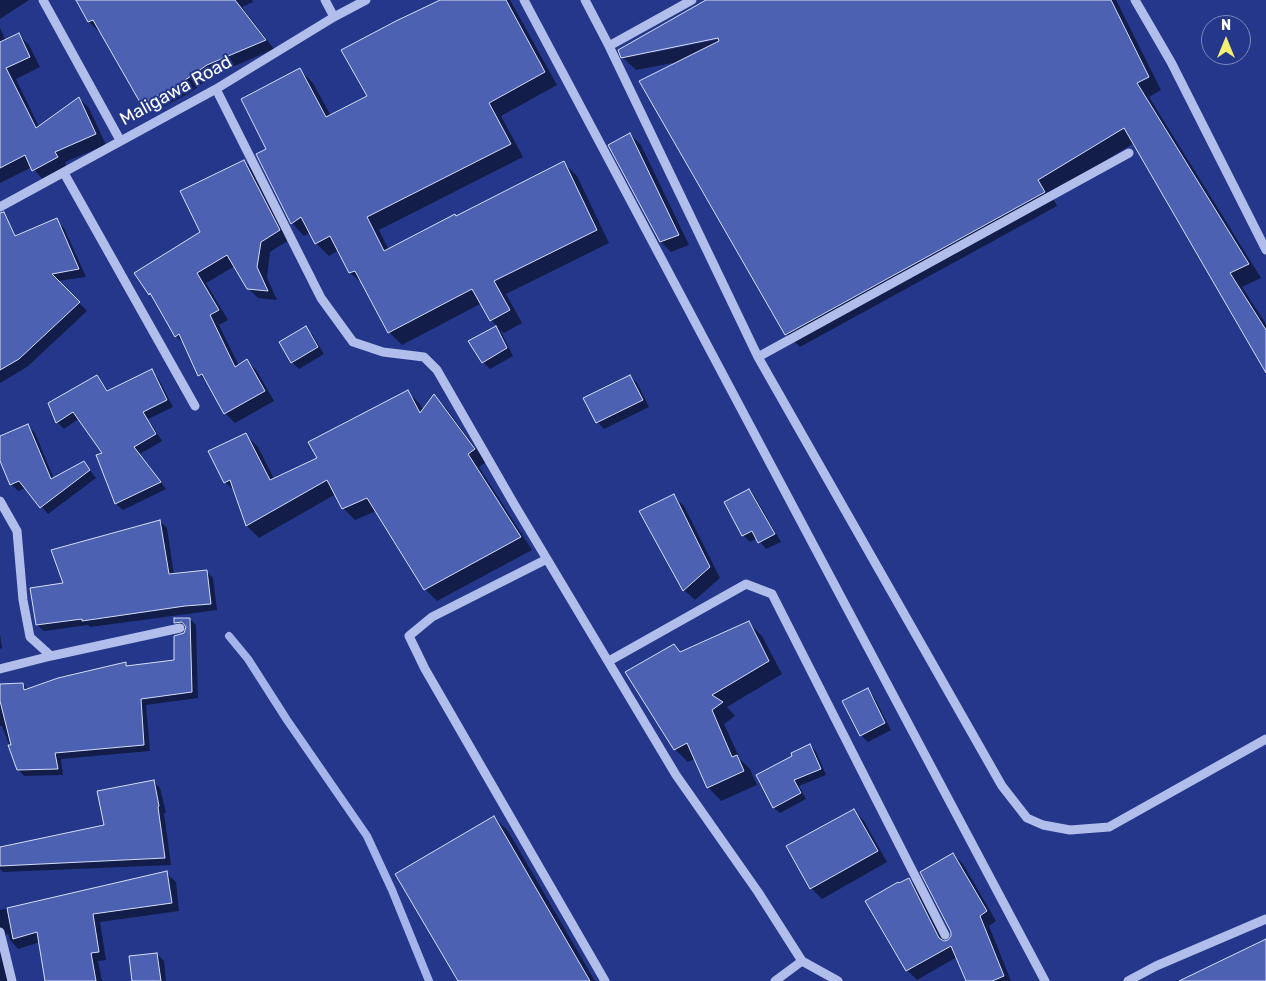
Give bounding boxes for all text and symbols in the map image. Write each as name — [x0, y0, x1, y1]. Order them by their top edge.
north arrow — [1201, 15, 1251, 65]
text: N — [1221, 17, 1231, 34]
street label: Maligawa Road — [116, 51, 236, 131]

